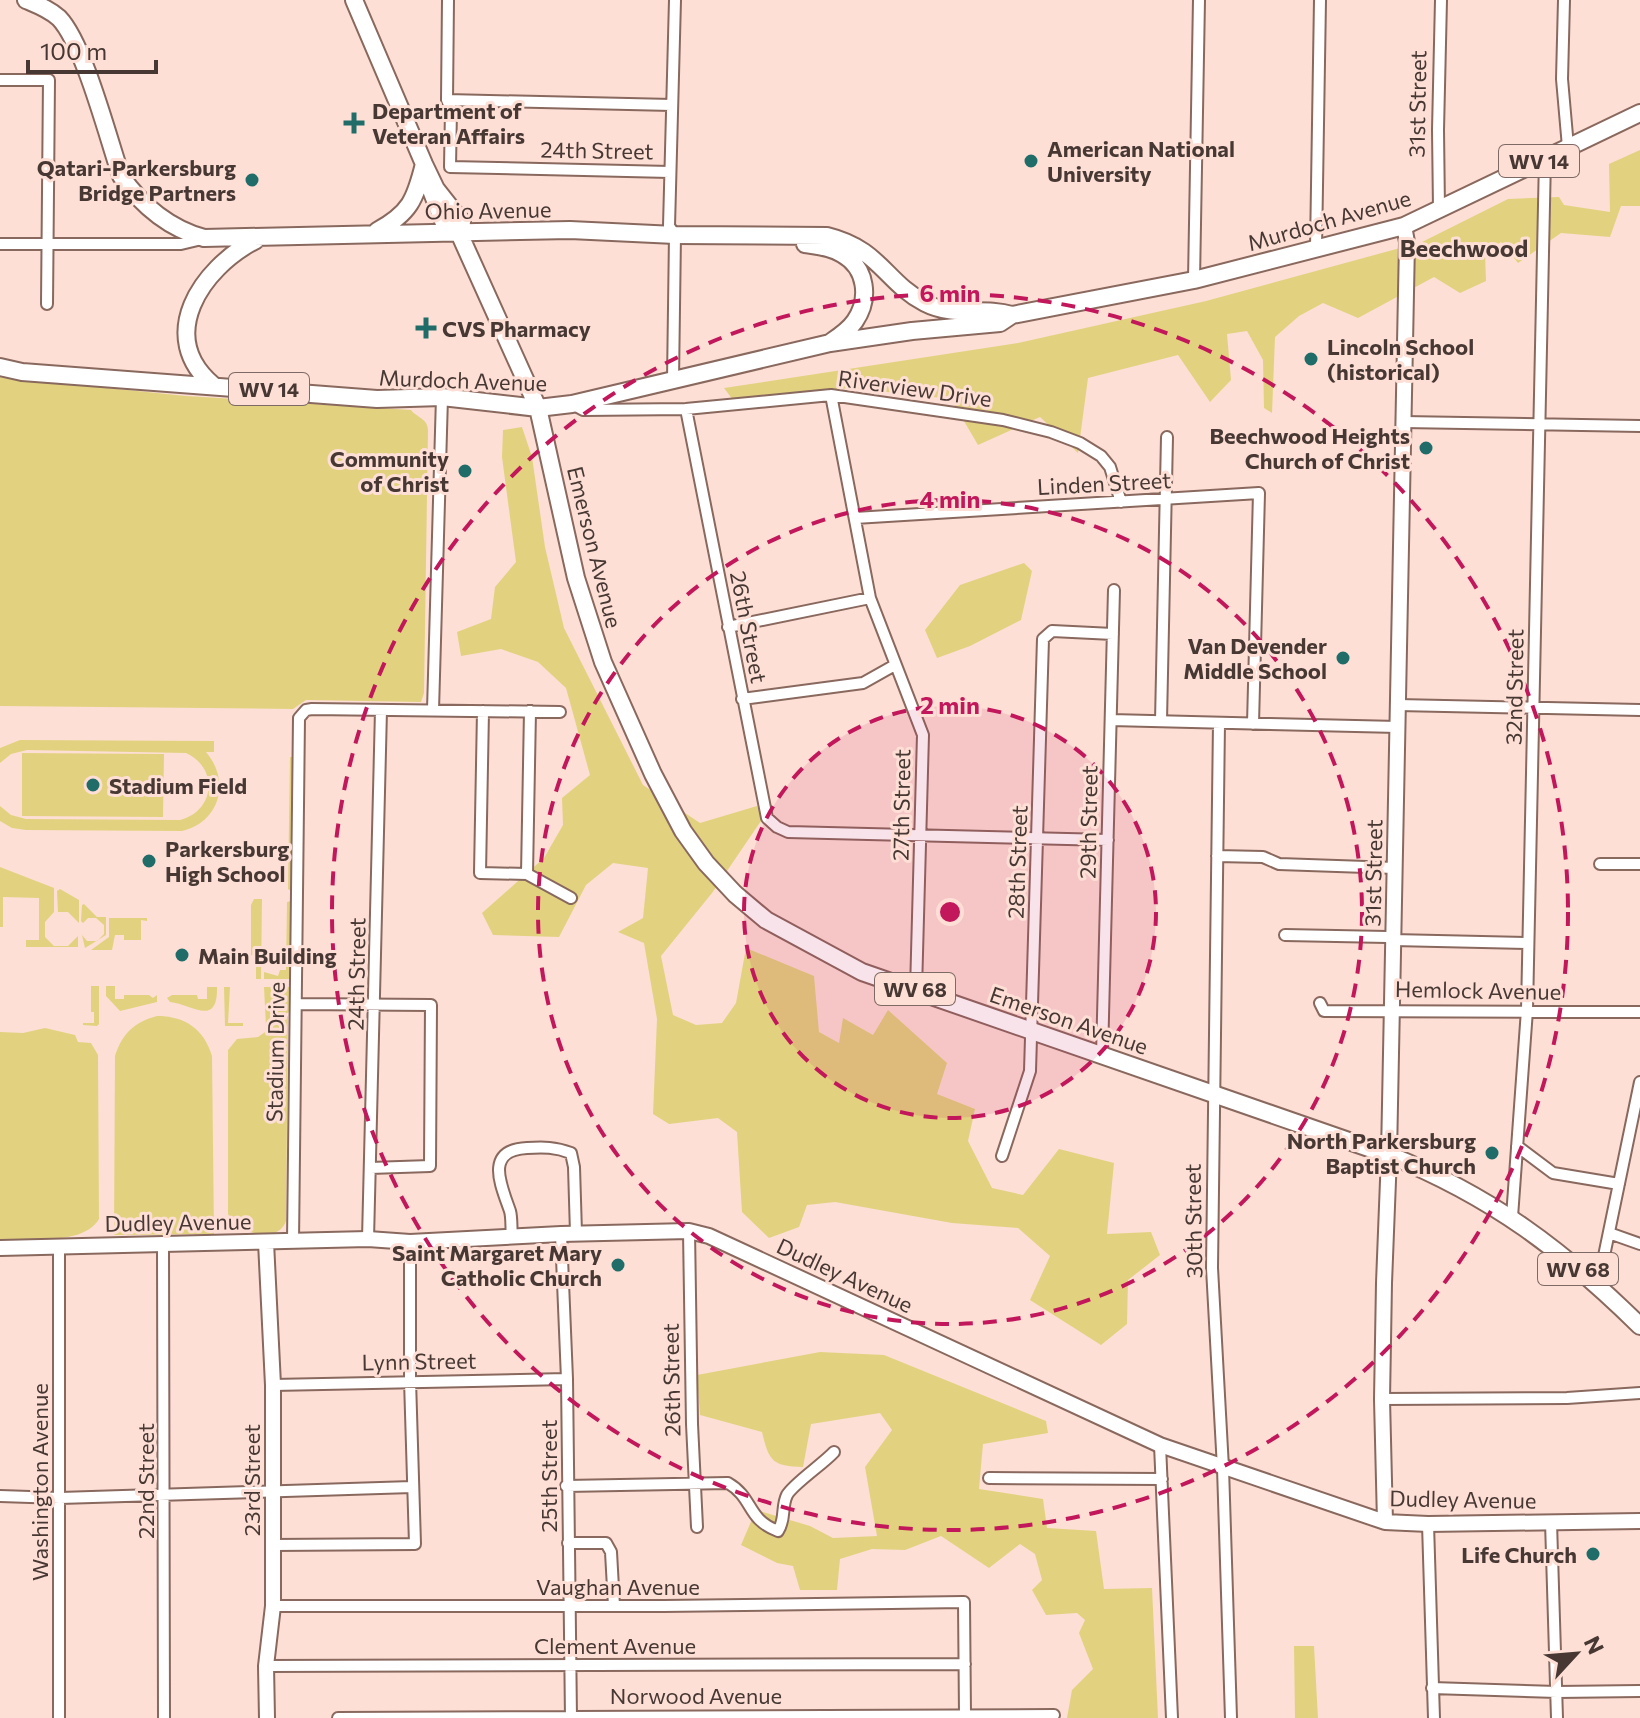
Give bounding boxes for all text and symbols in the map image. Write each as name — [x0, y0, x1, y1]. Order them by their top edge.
scale bar — [28, 24, 156, 74]
text: 100 m — [40, 36, 107, 65]
street label: 31st Street — [1403, 50, 1431, 158]
place label: Department of Veteran Affairs — [372, 97, 525, 149]
marker: Department of Veteran Affairs — [343, 112, 365, 134]
place label: American National University — [1047, 135, 1235, 187]
street label: 24th Street — [540, 136, 654, 164]
road number: WV 14 — [1499, 145, 1579, 177]
marker: American National University — [1022, 152, 1040, 170]
place label: Qatari-Parkersburg Bridge Partners — [37, 154, 236, 206]
marker: Qatari-Parkersburg Bridge Partners — [243, 171, 261, 189]
street label: Murdoch Avenue — [1244, 184, 1414, 256]
street label: Ohio Avenue — [424, 195, 552, 225]
district label: Beechwood — [1400, 233, 1528, 262]
text: 6 min — [920, 278, 980, 307]
place label: CVS Pharmacy — [442, 315, 591, 342]
marker: CVS Pharmacy — [417, 319, 435, 337]
place label: Lincoln School (historical) — [1327, 333, 1474, 385]
marker: Lincoln School (historical) — [1302, 350, 1320, 368]
street label: Murdoch Avenue — [378, 364, 548, 396]
street label: Riverview Drive — [836, 364, 994, 412]
road number: WV 14 — [229, 373, 309, 405]
place label: Beechwood Heights Church of Christ — [1209, 422, 1410, 474]
marker: Beechwood Heights Church of Christ — [1417, 439, 1435, 457]
place label: Community of Christ — [330, 445, 449, 497]
marker: Community of Christ — [456, 462, 474, 480]
street label: Emerson Avenue — [562, 463, 628, 631]
street label: Linden Street — [1036, 466, 1172, 500]
text: 4 min — [920, 484, 980, 513]
street label: 26th Street — [725, 569, 773, 685]
street label: 32nd Street — [1499, 629, 1529, 745]
place label: Van Devender Middle School — [1183, 632, 1327, 684]
marker: Van Devender Middle School — [1334, 649, 1352, 667]
text: 2 min — [920, 690, 980, 719]
street label: 27th Street — [887, 749, 915, 861]
street label: 29th Street — [1074, 765, 1102, 879]
place label: Stadium Field — [109, 772, 247, 799]
marker: Stadium Field — [84, 776, 102, 794]
street label: 28th Street — [1002, 805, 1032, 919]
street label: 31st Street — [1359, 819, 1387, 927]
place label: Parkersburg High School — [165, 835, 289, 887]
marker: Parkersburg High School — [140, 852, 158, 870]
centre of rings — [936, 898, 964, 926]
street label: 24th Street — [342, 917, 370, 1031]
place label: Main Building — [198, 942, 337, 969]
marker: Main Building — [173, 946, 191, 964]
road number: WV 68 — [875, 973, 955, 1005]
street label: Hemlock Avenue — [1395, 975, 1561, 1005]
street label: Emerson Avenue — [986, 980, 1152, 1060]
street label: Stadium Drive — [260, 982, 290, 1122]
place label: North Parkersburg Baptist Church — [1287, 1127, 1476, 1179]
marker: North Parkersburg Baptist Church — [1483, 1144, 1501, 1162]
street label: 30th Street — [1178, 1163, 1208, 1279]
street label: Dudley Avenue — [104, 1207, 252, 1237]
street label: Dudley Avenue — [773, 1232, 917, 1318]
place label: Saint Margaret Mary Catholic Church — [392, 1239, 602, 1291]
road number: WV 68 — [1538, 1253, 1618, 1285]
marker: Saint Margaret Mary Catholic Church — [609, 1256, 627, 1274]
street label: 26th Street — [657, 1323, 685, 1437]
street label: Lynn Street — [361, 1346, 477, 1376]
street label: Washington Avenue — [26, 1383, 53, 1581]
street label: 25th Street — [535, 1420, 562, 1532]
street label: 22nd Street — [132, 1423, 159, 1539]
street label: 23rd Street — [238, 1424, 265, 1536]
street label: Dudley Avenue — [1389, 1484, 1537, 1514]
place label: Life Church — [1461, 1541, 1577, 1568]
marker: Life Church — [1584, 1545, 1602, 1563]
street label: Vaughan Avenue — [536, 1573, 700, 1600]
north arrow — [1536, 1614, 1616, 1694]
street label: Clement Avenue — [534, 1632, 696, 1659]
text: N — [1579, 1632, 1610, 1658]
street label: Norwood Avenue — [610, 1682, 782, 1709]

